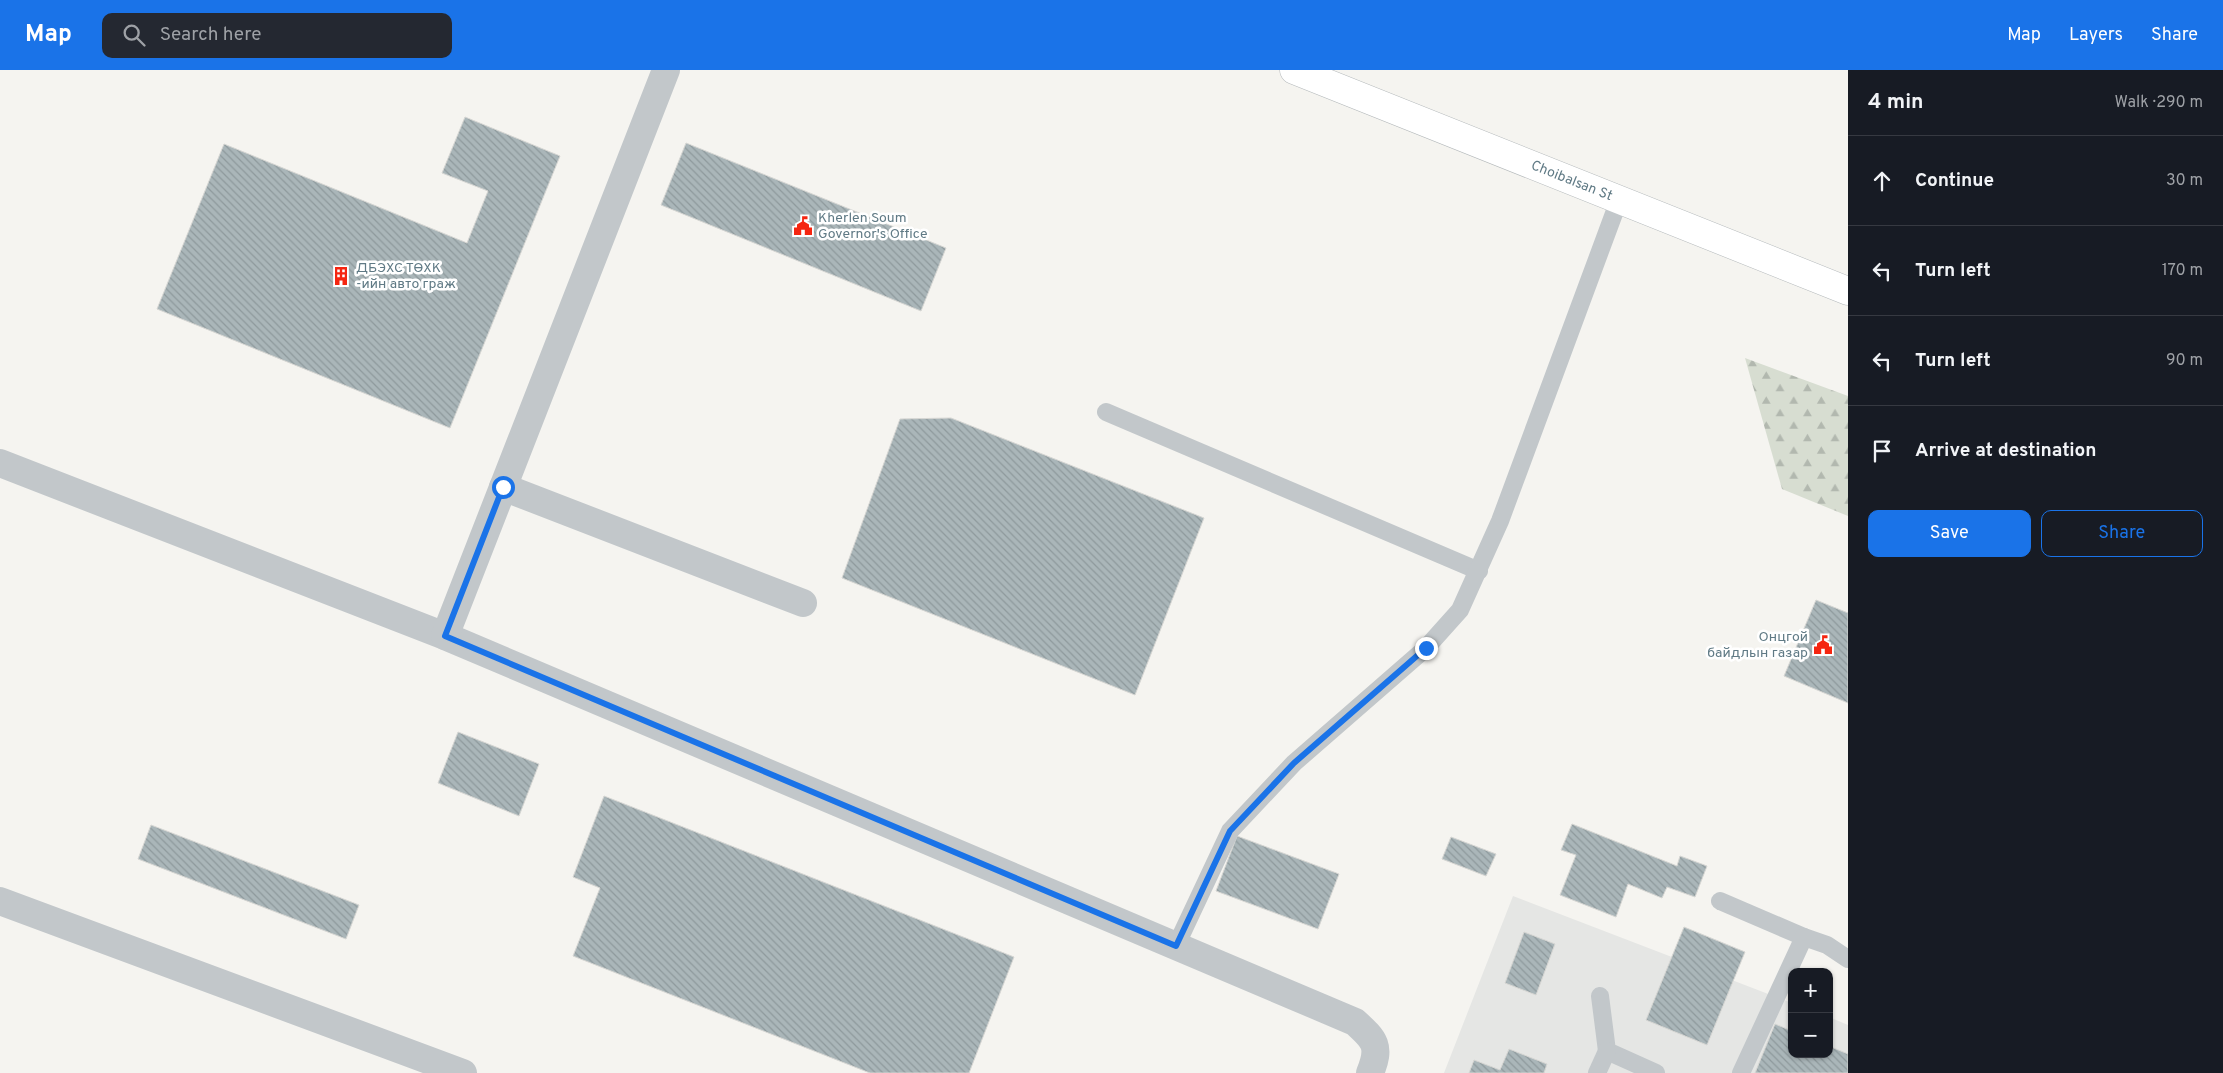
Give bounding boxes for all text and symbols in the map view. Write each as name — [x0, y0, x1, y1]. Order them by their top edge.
search box — [102, 13, 452, 58]
text: Map — [25, 20, 72, 50]
icon: search — [120, 21, 148, 49]
text: Search here — [160, 23, 261, 47]
text: Map — [2007, 24, 2041, 47]
text: Layers — [2069, 24, 2123, 47]
text: Share — [2151, 24, 2198, 47]
text: 4 min — [1868, 89, 1924, 116]
text: Walk · 290 m — [2115, 93, 2203, 113]
street label: Choibalsan St — [1528, 157, 1615, 205]
icon: ahead — [1868, 167, 1896, 195]
text: Continue — [1915, 169, 1994, 193]
text: 30 m — [2166, 171, 2203, 191]
place label: Kherlen Soum Governor's Office — [818, 210, 928, 243]
public building icon: Kherlen Soum Governor's Office — [792, 215, 814, 237]
icon: left — [1868, 257, 1896, 285]
text: Turn left — [1915, 259, 1991, 283]
place label: ДБЭХС ТӨХК -ийн авто граж — [356, 260, 456, 293]
text: 170 m — [2162, 261, 2203, 281]
building icon: ДБЭХС ТӨХК -ийн авто граж — [330, 265, 352, 287]
icon: left — [1868, 347, 1896, 375]
text: Turn left — [1915, 349, 1991, 373]
text: 90 m — [2166, 351, 2203, 371]
icon: arrive — [1868, 437, 1896, 465]
text: Arrive at destination — [1915, 439, 2096, 463]
route start — [492, 476, 515, 499]
button: Save — [1868, 510, 2031, 557]
button: Share — [2041, 510, 2203, 557]
place label: Онцгой байдлын газар — [1707, 629, 1808, 662]
public building icon: Онцгой байдлын газар — [1812, 634, 1834, 656]
route end — [1415, 637, 1438, 660]
map controls — [1788, 968, 1833, 1058]
button: + — [1788, 968, 1833, 1013]
button: − — [1788, 1013, 1833, 1058]

